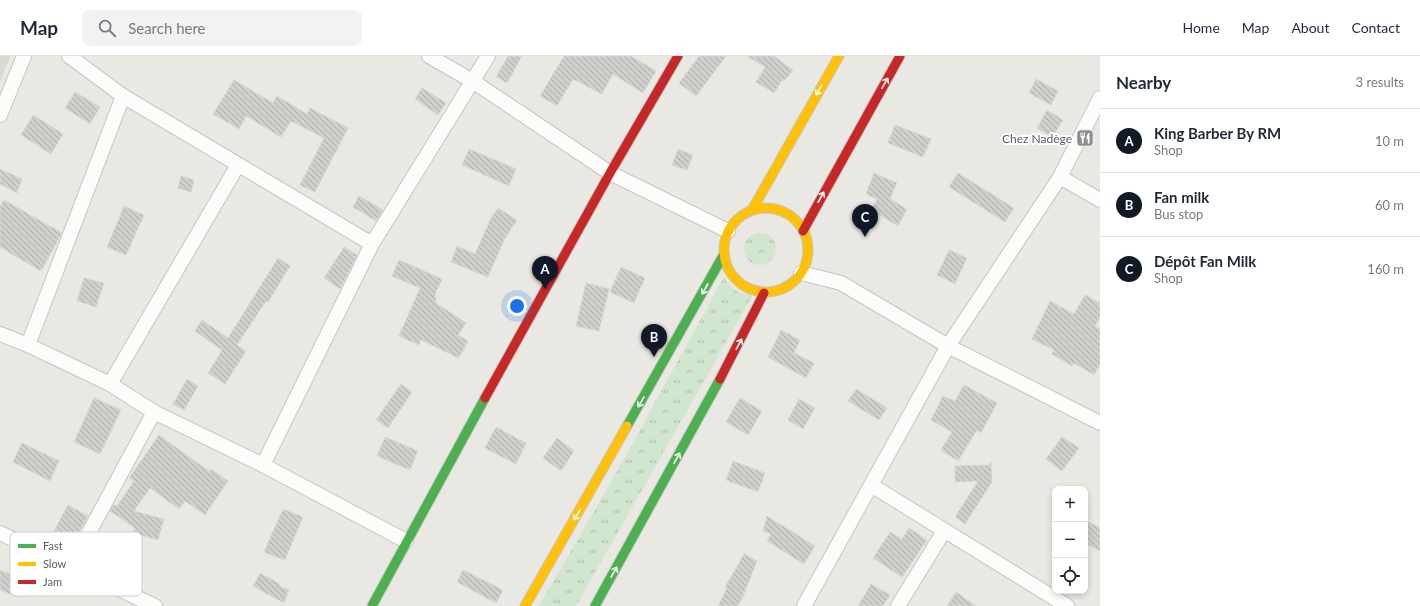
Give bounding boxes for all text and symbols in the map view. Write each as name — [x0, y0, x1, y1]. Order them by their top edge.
search box — [82, 10, 362, 46]
text: Map — [20, 16, 58, 39]
icon: search — [96, 17, 118, 39]
text: Search here — [128, 19, 206, 37]
text: Home — [1182, 19, 1220, 36]
text: Map — [1242, 19, 1269, 36]
text: About — [1291, 19, 1329, 36]
text: Contact — [1351, 19, 1400, 36]
text: Nearby — [1116, 72, 1171, 93]
text: 3 results — [1356, 74, 1404, 90]
one-way arrow — [881, 77, 889, 89]
one-way arrow — [815, 84, 823, 96]
text: King Barber By RM — [1154, 124, 1281, 142]
restaurant icon: Chez Nadège — [1075, 128, 1095, 148]
place label: Chez Nadège — [1002, 131, 1072, 146]
text: A — [1124, 133, 1134, 149]
text: 10 m — [1375, 133, 1404, 149]
text: Shop — [1154, 142, 1183, 158]
text: Fan milk — [1154, 188, 1209, 206]
one-way arrow — [818, 191, 826, 203]
text: B — [1125, 197, 1133, 213]
text: 60 m — [1375, 197, 1404, 213]
pin: C — [852, 204, 878, 237]
text: Bus stop — [1154, 206, 1203, 222]
text: Dépôt Fan Milk — [1154, 252, 1256, 270]
pin: A — [532, 256, 558, 289]
text: C — [1125, 261, 1133, 277]
text: 160 m — [1367, 261, 1404, 277]
text: Shop — [1154, 270, 1183, 286]
one-way arrow — [701, 282, 708, 294]
your location — [507, 296, 527, 316]
pin: B — [641, 324, 667, 357]
one-way arrow — [735, 338, 743, 350]
one-way arrow — [636, 396, 644, 408]
one-way arrow — [674, 452, 682, 464]
map controls — [1052, 486, 1088, 594]
button: + — [1052, 486, 1088, 522]
one-way arrow — [572, 509, 580, 521]
button: − — [1052, 522, 1088, 558]
legend — [10, 532, 142, 596]
text: Fast — [43, 539, 63, 552]
text: Slow — [43, 557, 67, 570]
button: locate — [1052, 558, 1088, 594]
one-way arrow — [611, 566, 619, 578]
text: Jam — [43, 575, 62, 588]

